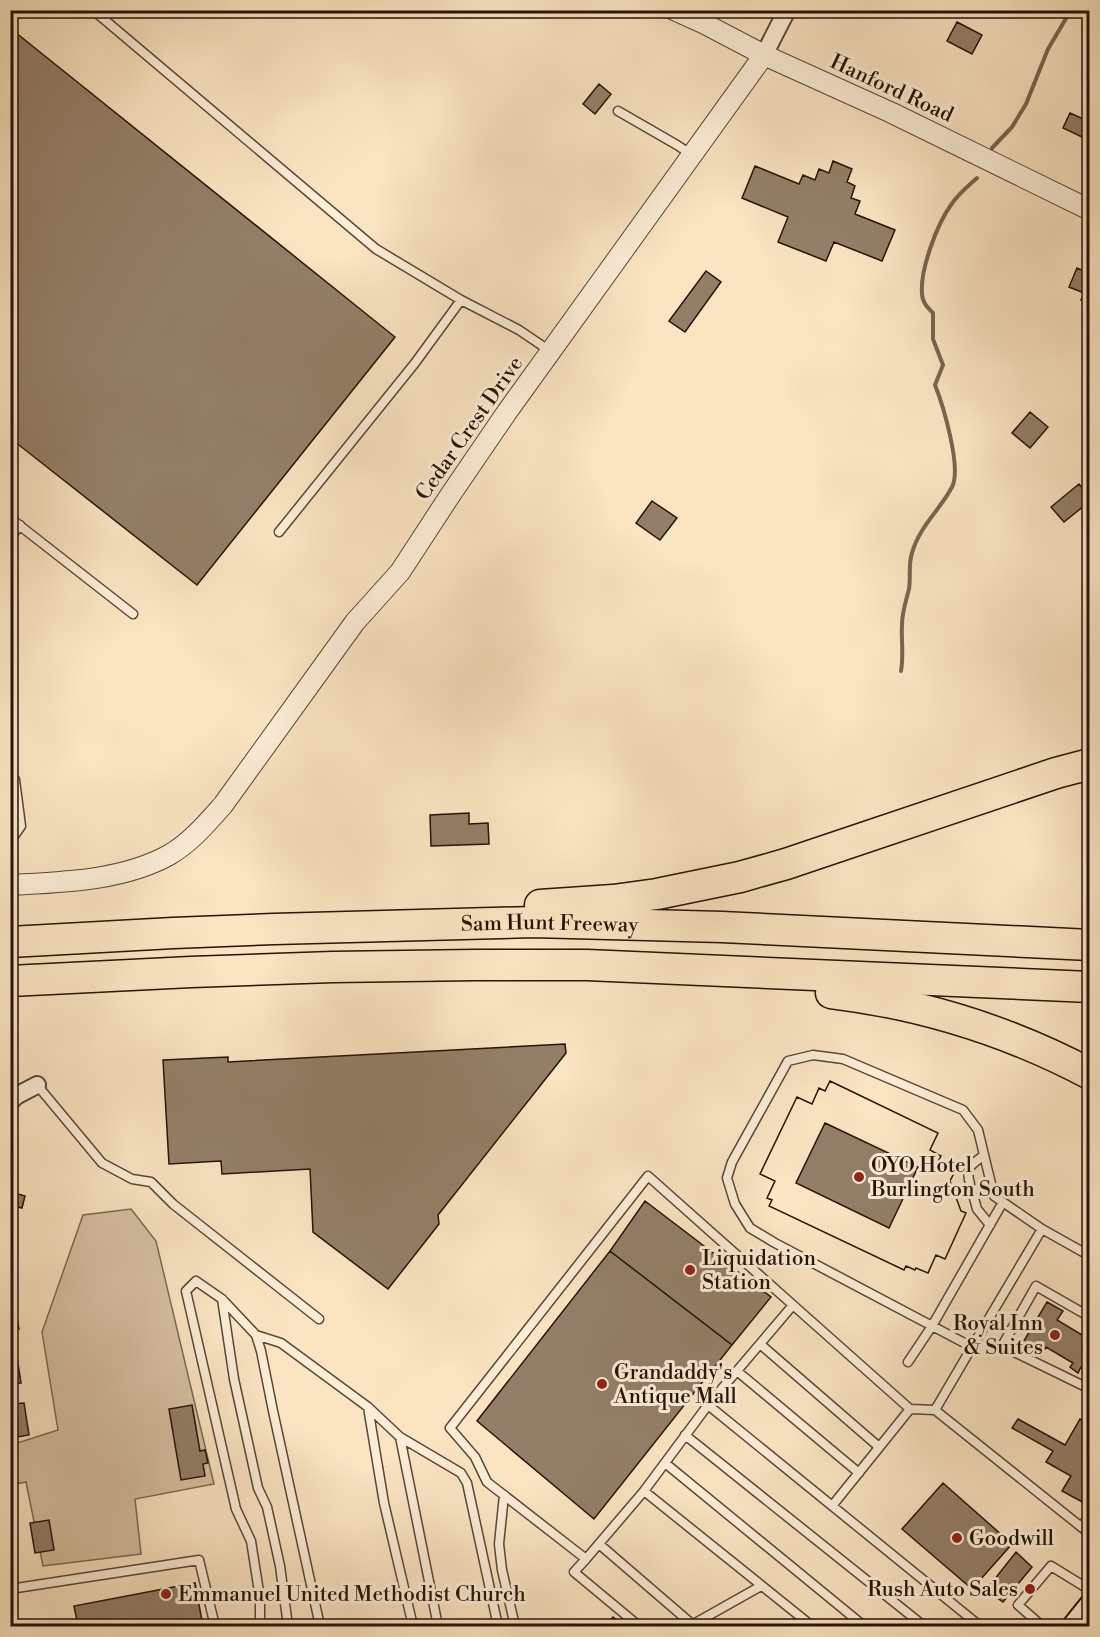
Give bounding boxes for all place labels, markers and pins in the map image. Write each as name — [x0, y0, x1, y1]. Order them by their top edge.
place label: OYO Hotel Burlington South — [870, 1153, 1035, 1203]
marker: OYO Hotel Burlington South — [852, 1170, 866, 1184]
place label: Liquidation Station — [702, 1246, 816, 1296]
marker: Liquidation Station — [683, 1263, 697, 1277]
place label: Royal Inn & Suites — [953, 1311, 1043, 1361]
marker: Royal Inn & Suites — [1048, 1328, 1062, 1342]
place label: Grandaddy's Antique Mall — [613, 1360, 737, 1410]
marker: Grandaddy's Antique Mall — [595, 1377, 609, 1391]
place label: Goodwill — [969, 1526, 1054, 1552]
marker: Goodwill — [950, 1531, 964, 1545]
place label: Rush Auto Sales — [867, 1577, 1018, 1603]
place label: Emmanuel United Methodist Church — [178, 1582, 526, 1608]
marker: Rush Auto Sales — [1023, 1582, 1037, 1596]
marker: Emmanuel United Methodist Church — [159, 1587, 173, 1601]

